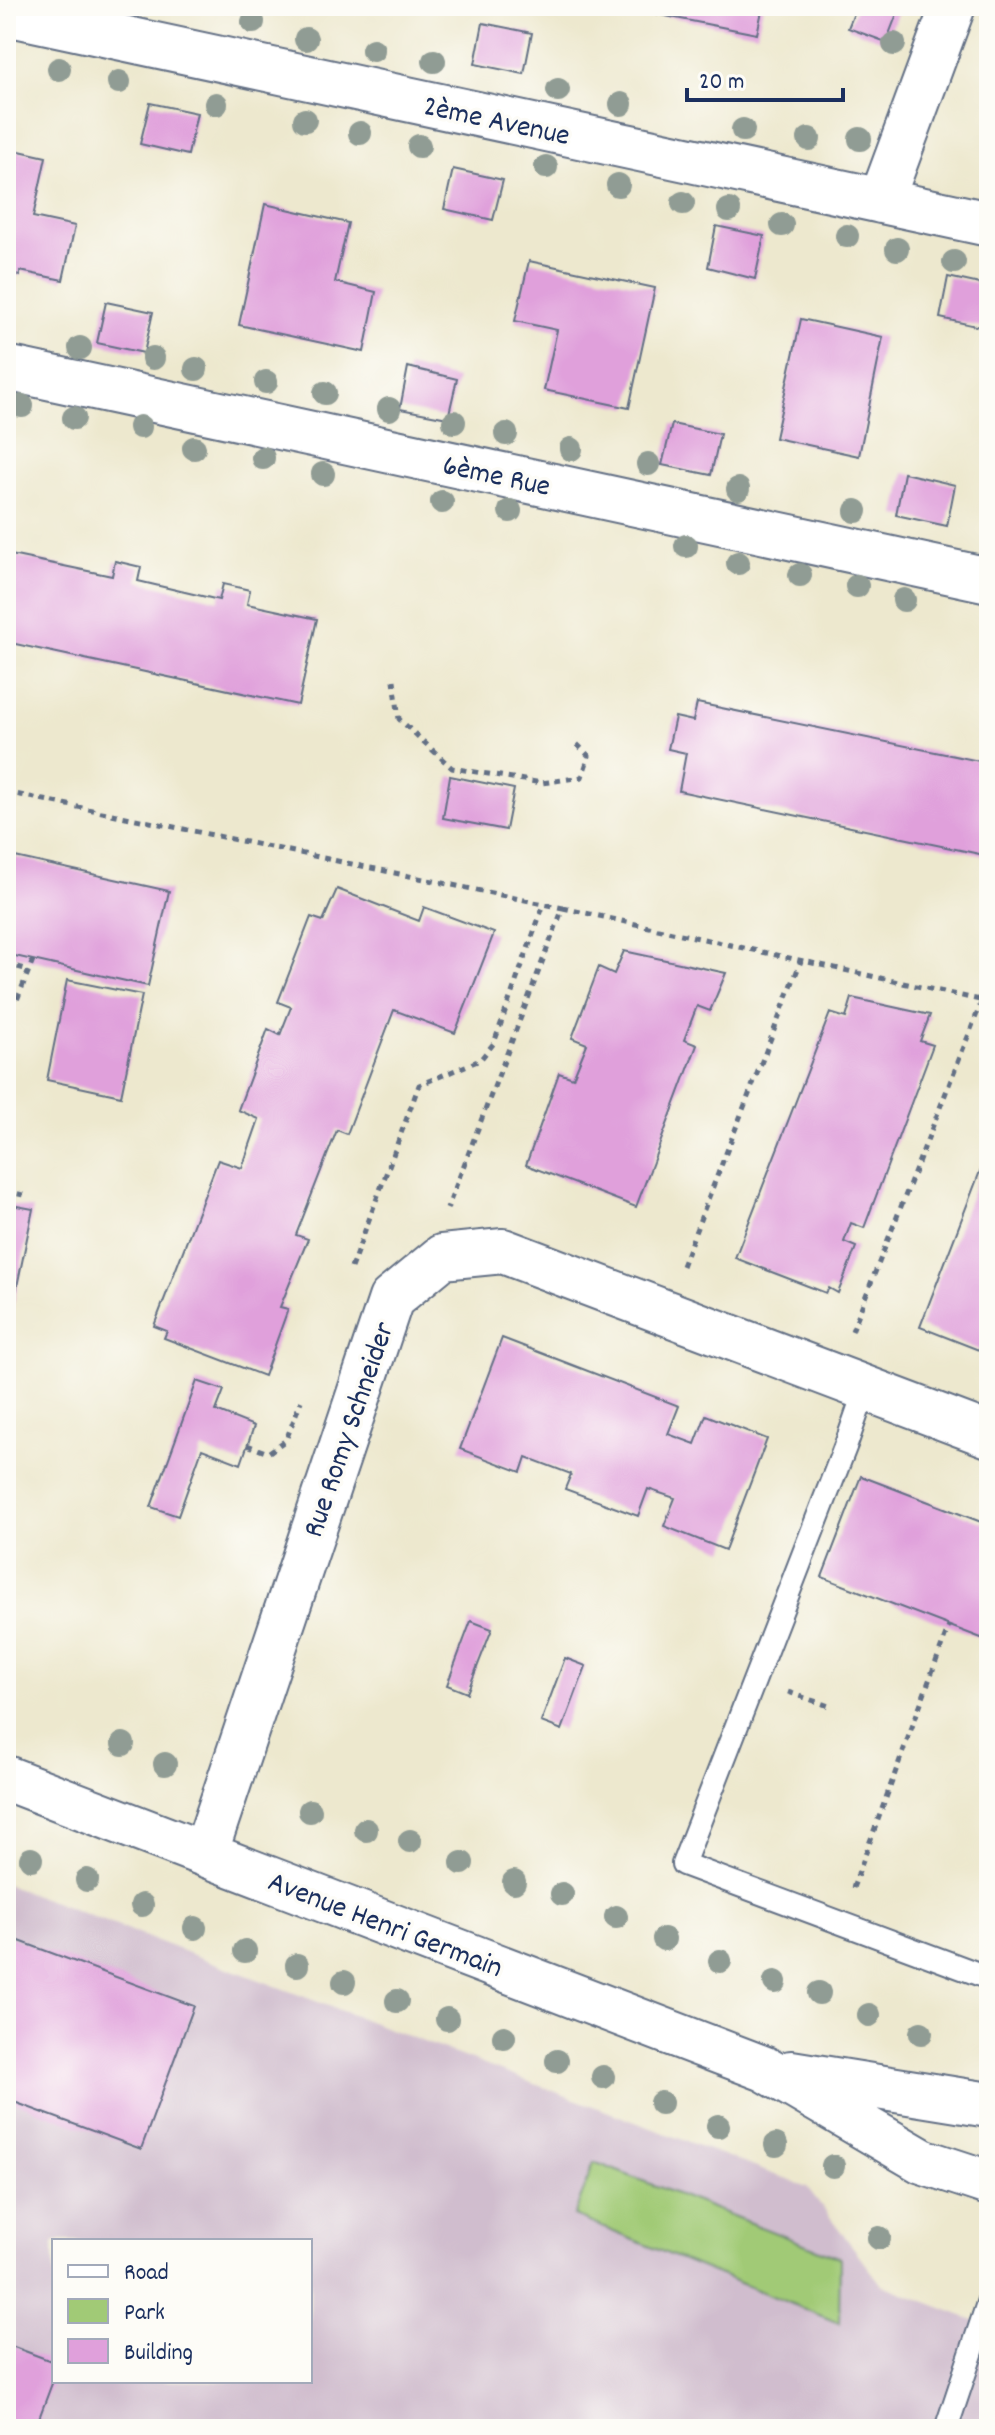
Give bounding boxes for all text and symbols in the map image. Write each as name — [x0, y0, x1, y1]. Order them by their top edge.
scale bar — [687, 52, 843, 102]
text: 20 m — [699, 66, 745, 100]
street label: 2ème Avenue — [419, 87, 573, 160]
street label: 6ème Rue — [438, 446, 554, 511]
street label: Rue Romy Schneider — [294, 1317, 408, 1544]
street label: Avenue Henri Germain — [261, 1863, 508, 1992]
legend — [52, 2239, 312, 2383]
text: Road — [124, 2257, 169, 2291]
text: Park — [124, 2297, 165, 2331]
text: Building — [124, 2337, 193, 2371]

